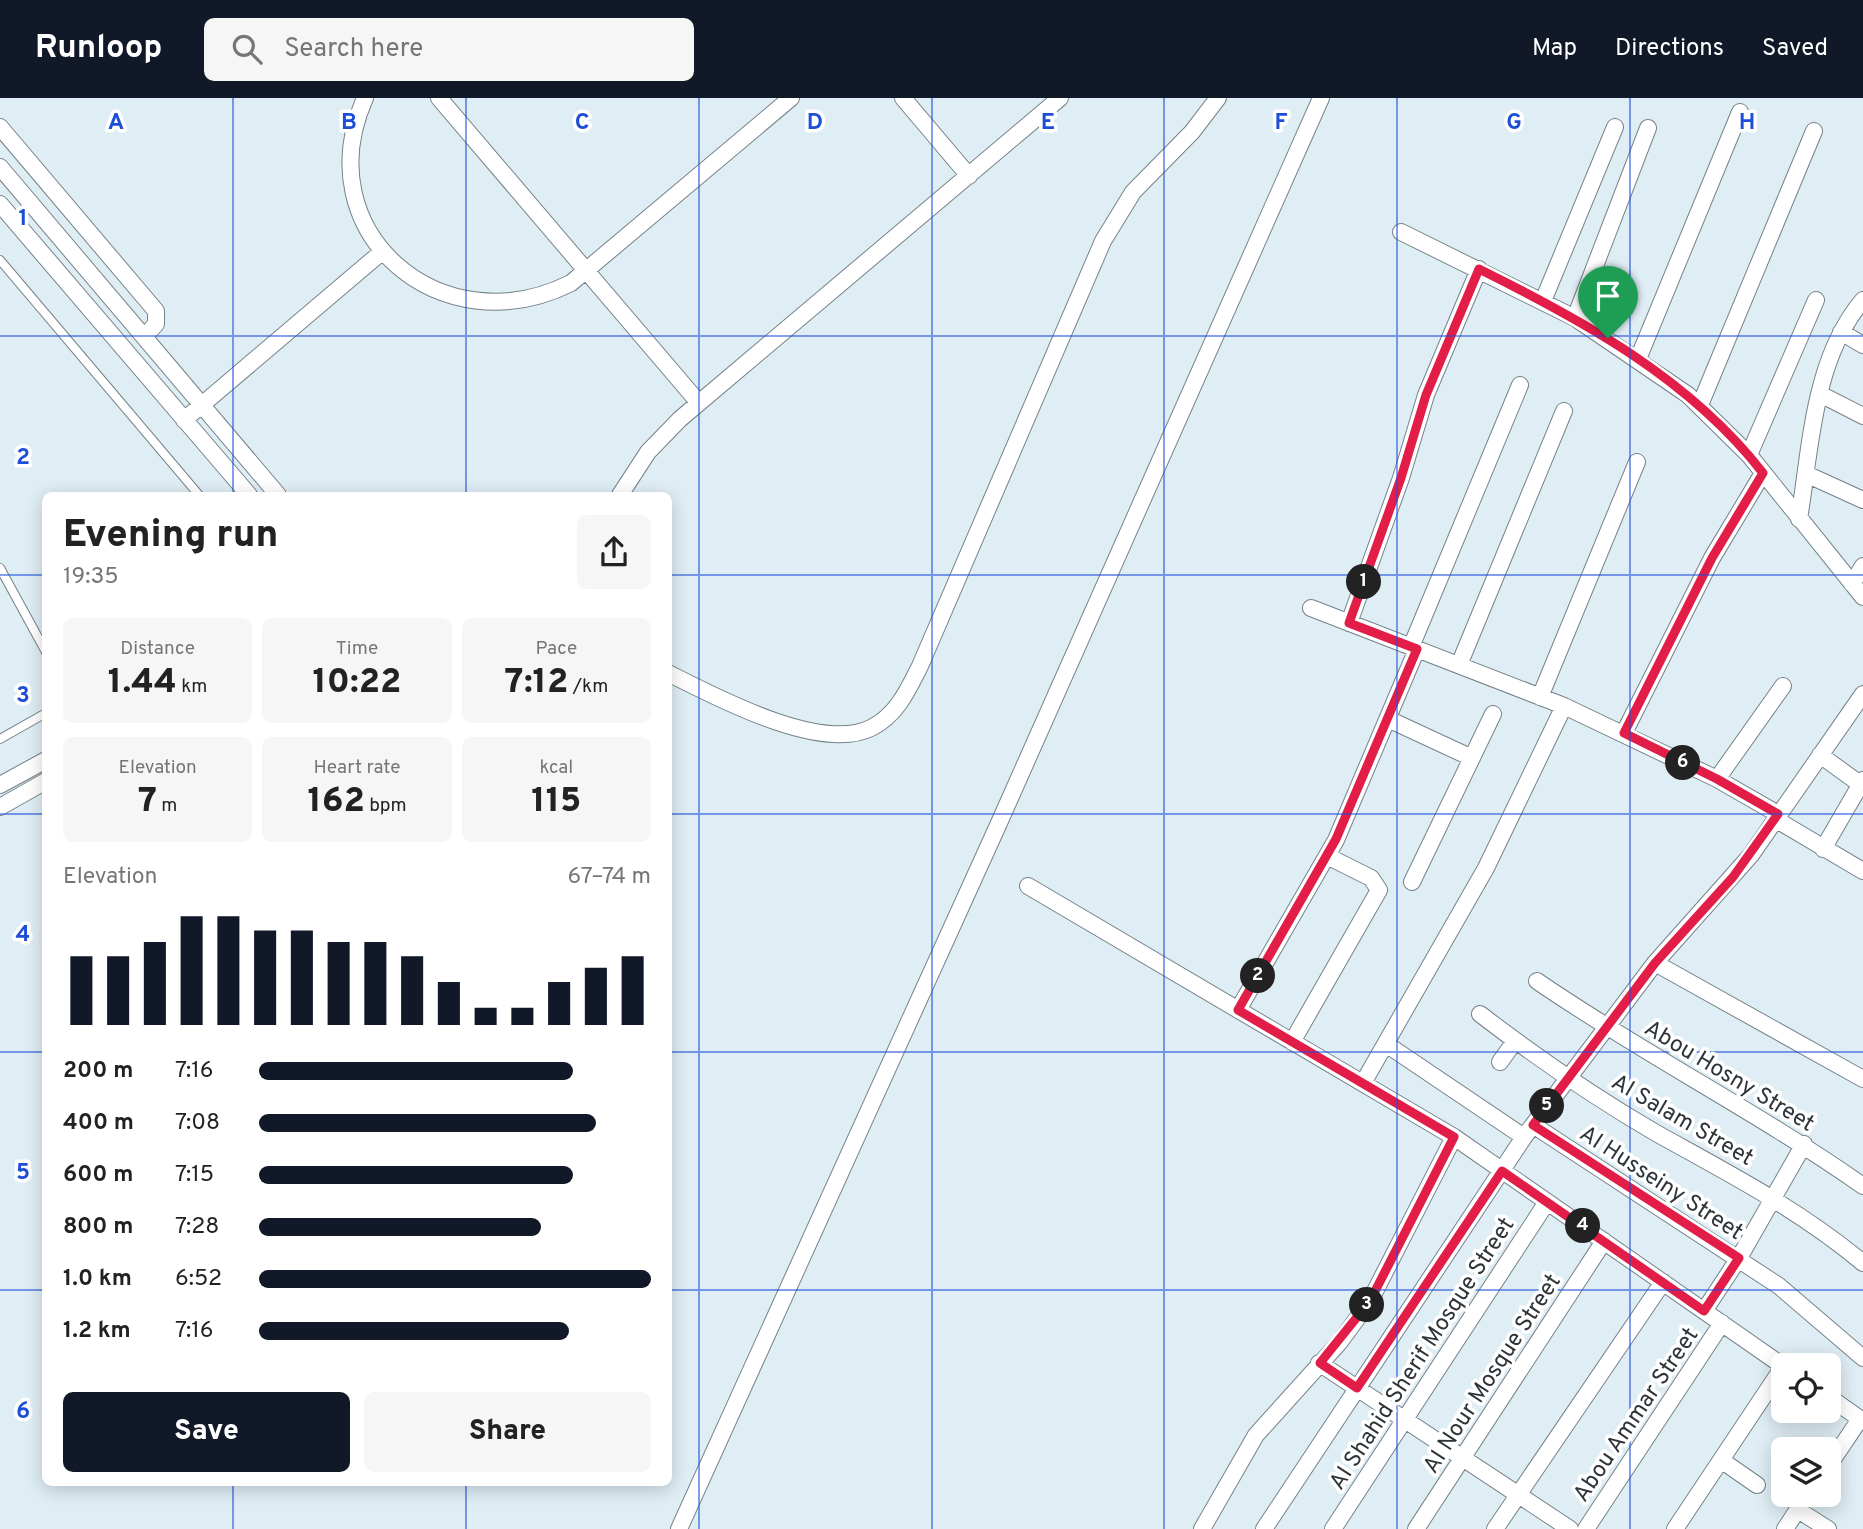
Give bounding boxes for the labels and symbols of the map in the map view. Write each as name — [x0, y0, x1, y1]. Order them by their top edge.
text: A — [108, 109, 124, 138]
text: B — [341, 109, 357, 138]
text: C — [575, 109, 589, 138]
text: D — [807, 109, 823, 138]
text: E — [1041, 109, 1055, 138]
text: F — [1274, 109, 1288, 138]
text: G — [1506, 109, 1522, 138]
text: H — [1739, 109, 1755, 138]
text: 1 — [18, 205, 28, 234]
pin — [1578, 266, 1638, 338]
text: 2 — [16, 444, 30, 473]
pin: 1 — [1346, 564, 1382, 600]
text: 3 — [16, 682, 30, 711]
pin: 6 — [1666, 746, 1700, 780]
text: 4 — [16, 921, 30, 950]
pin: 2 — [1240, 958, 1276, 994]
street label: Abou Hosny Street — [1638, 1015, 1819, 1139]
street label: Al Salam Street — [1605, 1069, 1758, 1174]
pin: 5 — [1530, 1088, 1564, 1124]
street label: Al Husseiny Street — [1573, 1120, 1748, 1248]
text: 5 — [16, 1159, 30, 1188]
pin: 4 — [1566, 1208, 1600, 1244]
street label: Al Shahid Sherif Mosque Street — [1324, 1213, 1522, 1496]
street label: Al Nour Mosque Street — [1418, 1269, 1569, 1480]
pin: 3 — [1350, 1288, 1384, 1322]
street label: Abou Ammar Street — [1568, 1323, 1706, 1508]
text: 6 — [16, 1398, 30, 1427]

